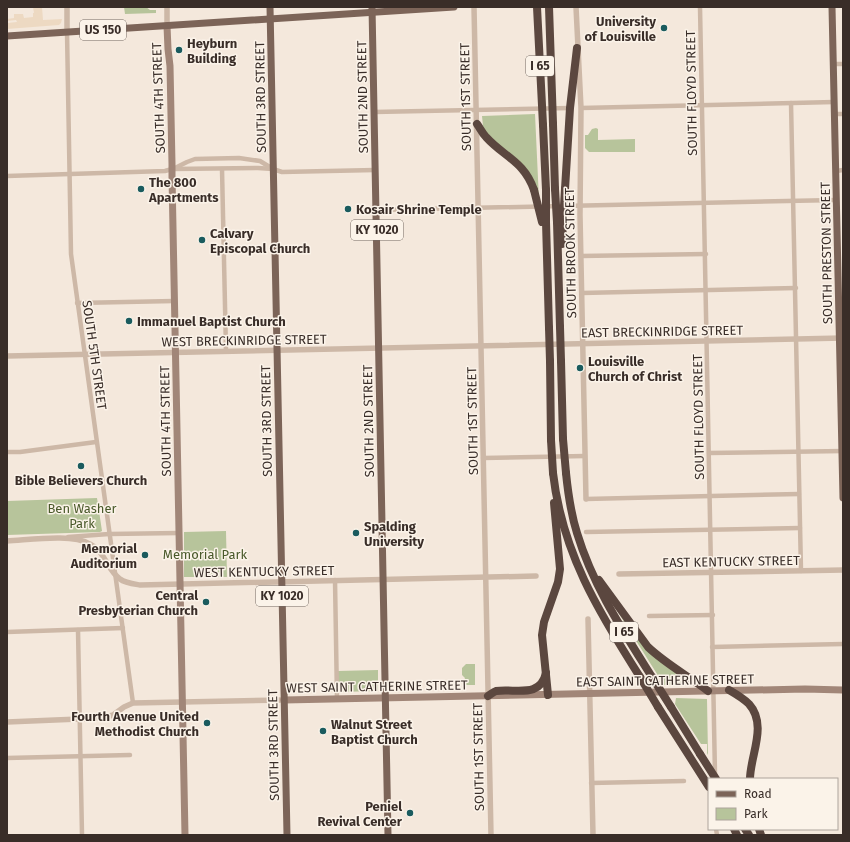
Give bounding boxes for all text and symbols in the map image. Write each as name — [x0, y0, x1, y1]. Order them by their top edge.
place label: University of Louisville — [584, 14, 656, 44]
road number: US 150 — [80, 20, 126, 40]
marker: University of Louisville — [659, 23, 669, 33]
street label: SOUTH FLOYD STREET — [683, 30, 700, 156]
place label: Heyburn Building — [187, 36, 237, 66]
street label: SOUTH 2ND STREET — [354, 40, 371, 154]
street label: SOUTH 3RD STREET — [252, 41, 269, 153]
street label: SOUTH 4TH STREET — [149, 42, 168, 154]
street label: SOUTH 1ST STREET — [457, 42, 474, 151]
marker: Heyburn Building — [174, 45, 184, 55]
road number: I 65 — [526, 56, 554, 76]
place label: The 800 Apartments — [148, 175, 219, 205]
street label: SOUTH PRESTON STREET — [818, 181, 835, 324]
marker: The 800 Apartments — [136, 184, 146, 194]
street label: SOUTH BROOK STREET — [562, 187, 579, 318]
place label: Kosair Shrine Temple — [356, 202, 482, 217]
marker: Kosair Shrine Temple — [343, 204, 353, 214]
road number: KY 1020 — [351, 220, 403, 240]
place label: Calvary Episcopal Church — [210, 226, 310, 256]
marker: Calvary Episcopal Church — [197, 235, 207, 245]
street label: SOUTH 5TH STREET — [79, 299, 110, 411]
place label: Immanuel Baptist Church — [137, 314, 286, 329]
marker: Immanuel Baptist Church — [124, 316, 134, 326]
street label: EAST BRECKINRIDGE STREET — [581, 323, 744, 340]
street label: WEST BRECKINRIDGE STREET — [161, 332, 327, 349]
place label: Louisville Church of Christ — [588, 354, 683, 384]
street label: SOUTH FLOYD STREET — [690, 354, 707, 480]
marker: Louisville Church of Christ — [575, 363, 585, 373]
street label: SOUTH 2ND STREET — [360, 364, 377, 478]
street label: SOUTH 4TH STREET — [157, 365, 174, 477]
street label: SOUTH 3RD STREET — [258, 365, 275, 477]
street label: SOUTH 1ST STREET — [464, 366, 481, 475]
marker: Bible Believers Church — [76, 461, 86, 471]
place label: Bible Believers Church — [15, 473, 147, 488]
park label: Ben Washer Park — [47, 501, 117, 531]
place label: Spalding University — [364, 519, 424, 549]
marker: Spalding University — [351, 528, 361, 538]
place label: Memorial Auditorium — [70, 541, 137, 571]
park label: Memorial Park — [163, 547, 248, 562]
marker: Memorial Auditorium — [140, 550, 150, 560]
street label: EAST KENTUCKY STREET — [662, 553, 800, 570]
street label: WEST KENTUCKY STREET — [193, 563, 335, 580]
road number: KY 1020 — [256, 586, 308, 606]
place label: Central Presbyterian Church — [78, 588, 198, 618]
marker: Central Presbyterian Church — [201, 597, 211, 607]
road number: I 65 — [610, 622, 638, 642]
street label: EAST SAINT CATHERINE STREET — [576, 671, 755, 690]
street label: WEST SAINT CATHERINE STREET — [286, 677, 468, 696]
street label: SOUTH 3RD STREET — [265, 689, 282, 801]
street label: SOUTH 1ST STREET — [470, 702, 487, 811]
place label: Fourth Avenue United Methodist Church — [71, 709, 199, 739]
place label: Walnut Street Baptist Church — [331, 717, 418, 747]
marker: Fourth Avenue United Methodist Church — [202, 718, 212, 728]
marker: Walnut Street Baptist Church — [318, 726, 328, 736]
legend — [708, 778, 838, 830]
text: Road — [744, 787, 772, 801]
place label: Peniel Revival Center — [317, 799, 403, 829]
text: Park — [744, 807, 768, 821]
marker: Peniel Revival Center — [405, 808, 415, 818]

